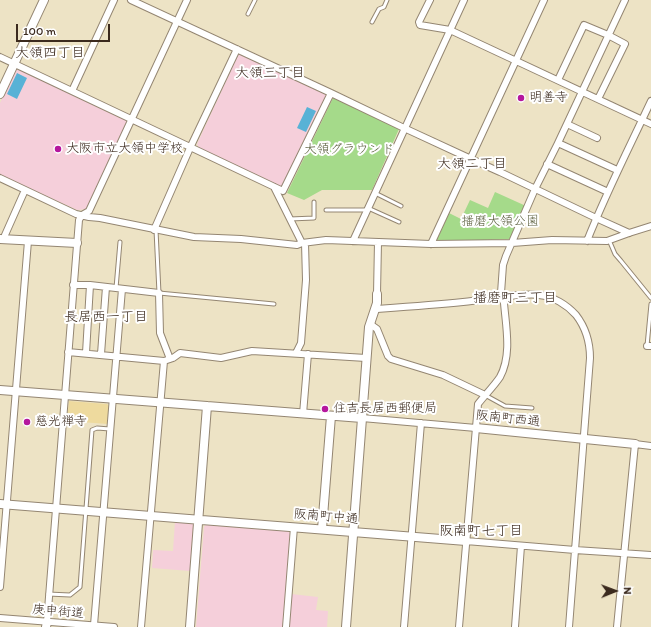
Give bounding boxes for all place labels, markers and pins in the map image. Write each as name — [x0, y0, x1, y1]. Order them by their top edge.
place label: 明善寺 — [529, 90, 568, 106]
marker: 明善寺 — [516, 93, 526, 103]
place label: 大阪市立大領中学校 — [66, 141, 183, 157]
marker: 大阪市立大領中学校 — [53, 144, 63, 154]
place label: 住吉長居西郵便局 — [333, 401, 437, 417]
marker: 住吉長居西郵便局 — [320, 404, 330, 414]
place label: 慈光禅寺 — [35, 414, 87, 430]
marker: 慈光禅寺 — [22, 417, 32, 427]

